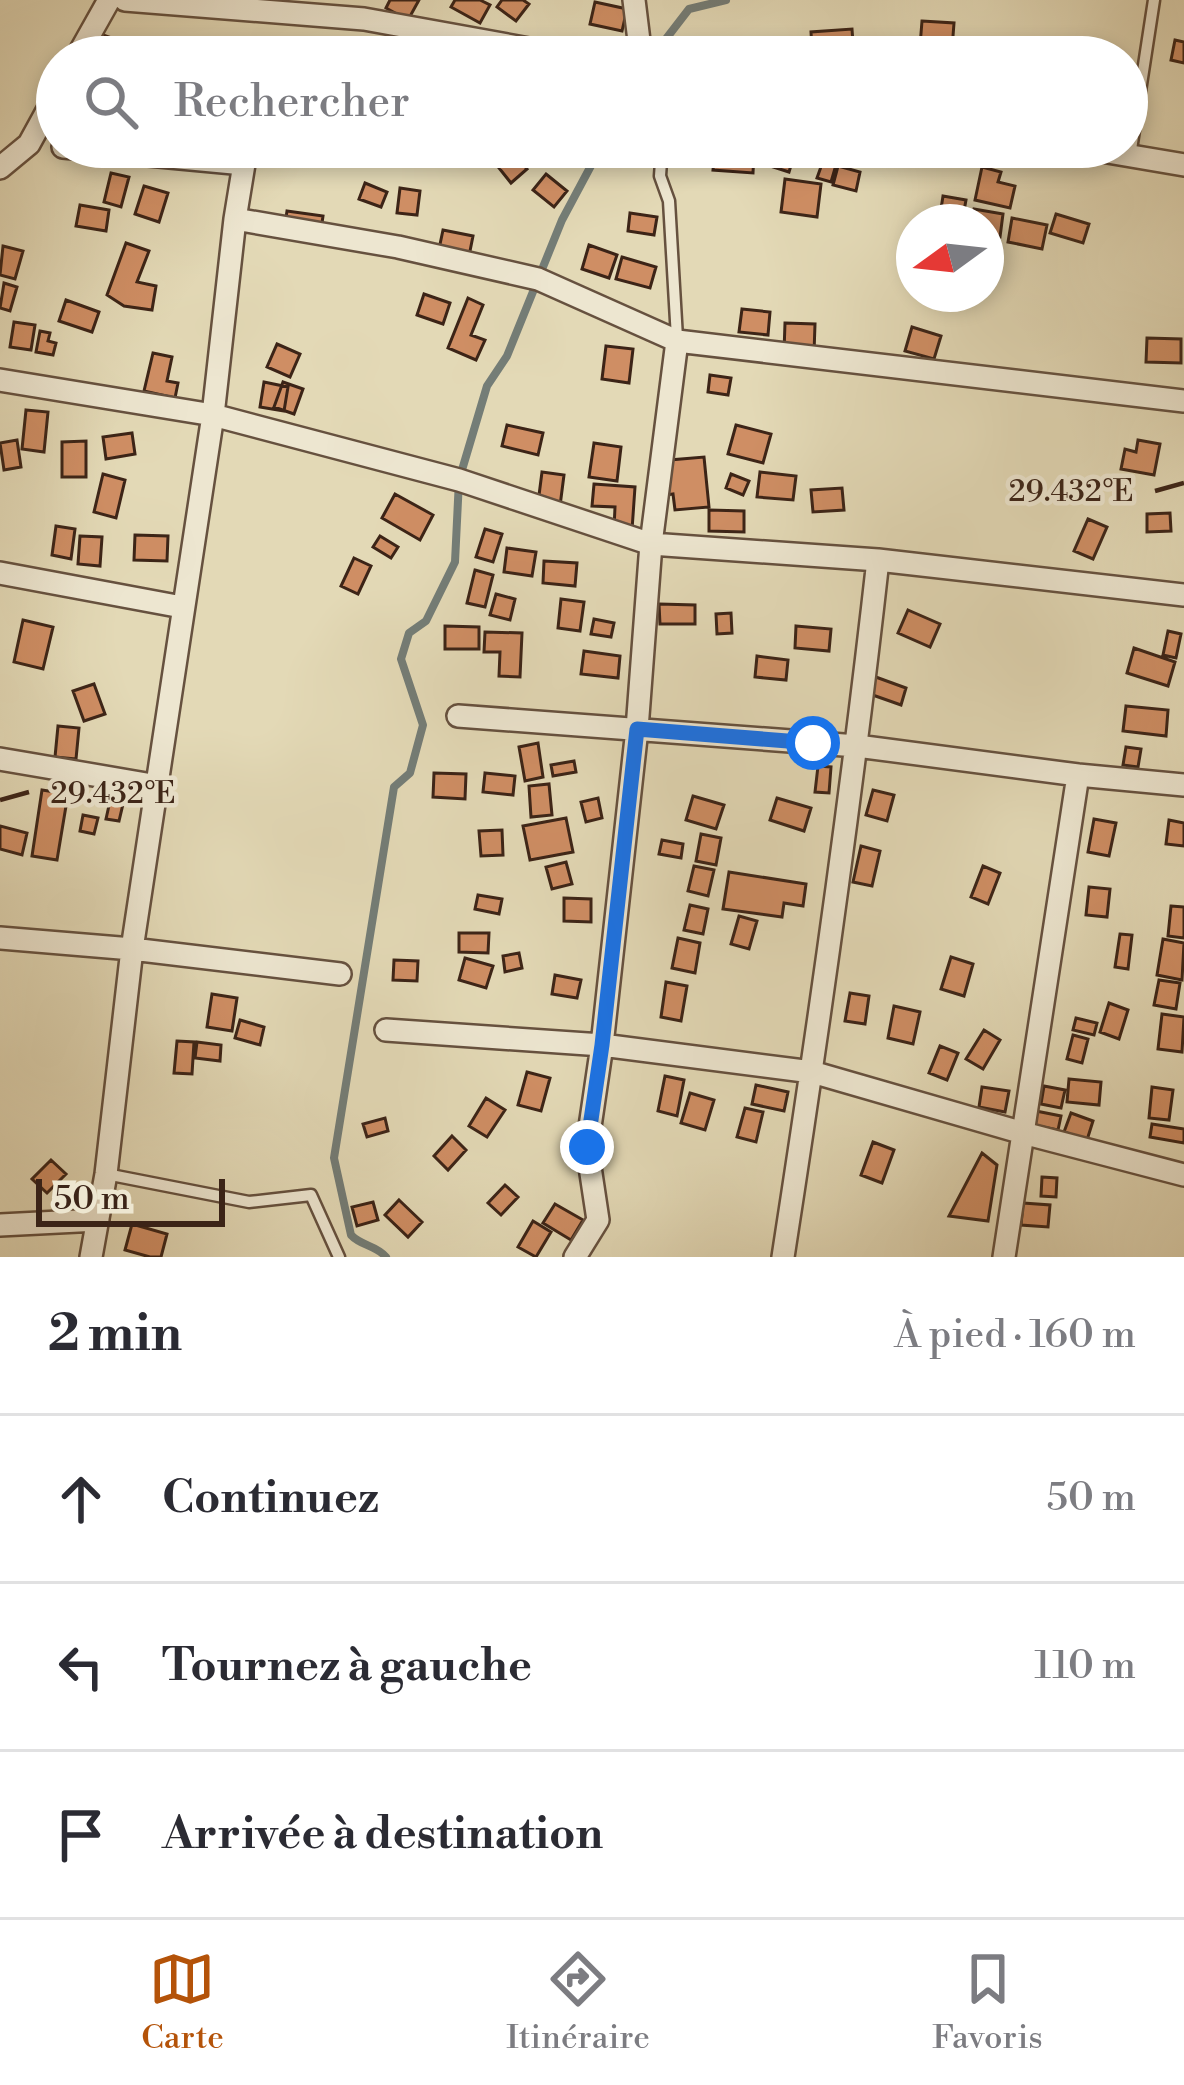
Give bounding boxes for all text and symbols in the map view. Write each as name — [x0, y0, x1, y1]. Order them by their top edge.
search box — [36, 36, 1148, 168]
icon: search — [78, 69, 144, 135]
text: Rechercher — [174, 74, 410, 131]
north arrow — [896, 204, 1004, 312]
text: 29.432°E — [1008, 473, 1134, 511]
route start — [786, 716, 840, 770]
text: 29.432°E — [50, 775, 176, 813]
route end — [560, 1120, 614, 1174]
scale bar — [36, 1173, 225, 1226]
text: 50 m — [54, 1179, 130, 1220]
text: 2 min — [48, 1303, 182, 1367]
text: À pied · 160 m — [894, 1311, 1136, 1360]
icon: ahead — [48, 1466, 114, 1532]
text: Continuez — [162, 1470, 379, 1527]
text: 50 m — [1046, 1474, 1136, 1523]
icon: left — [48, 1634, 114, 1700]
text: Tournez à gauche — [162, 1638, 532, 1695]
text: 110 m — [1034, 1642, 1136, 1691]
icon: arrive — [48, 1802, 114, 1868]
text: Arrivée à destination — [162, 1806, 603, 1863]
tab: Carte — [141, 1946, 224, 2059]
tab: Itinéraire — [506, 1946, 650, 2059]
tab: Favoris — [932, 1946, 1043, 2059]

